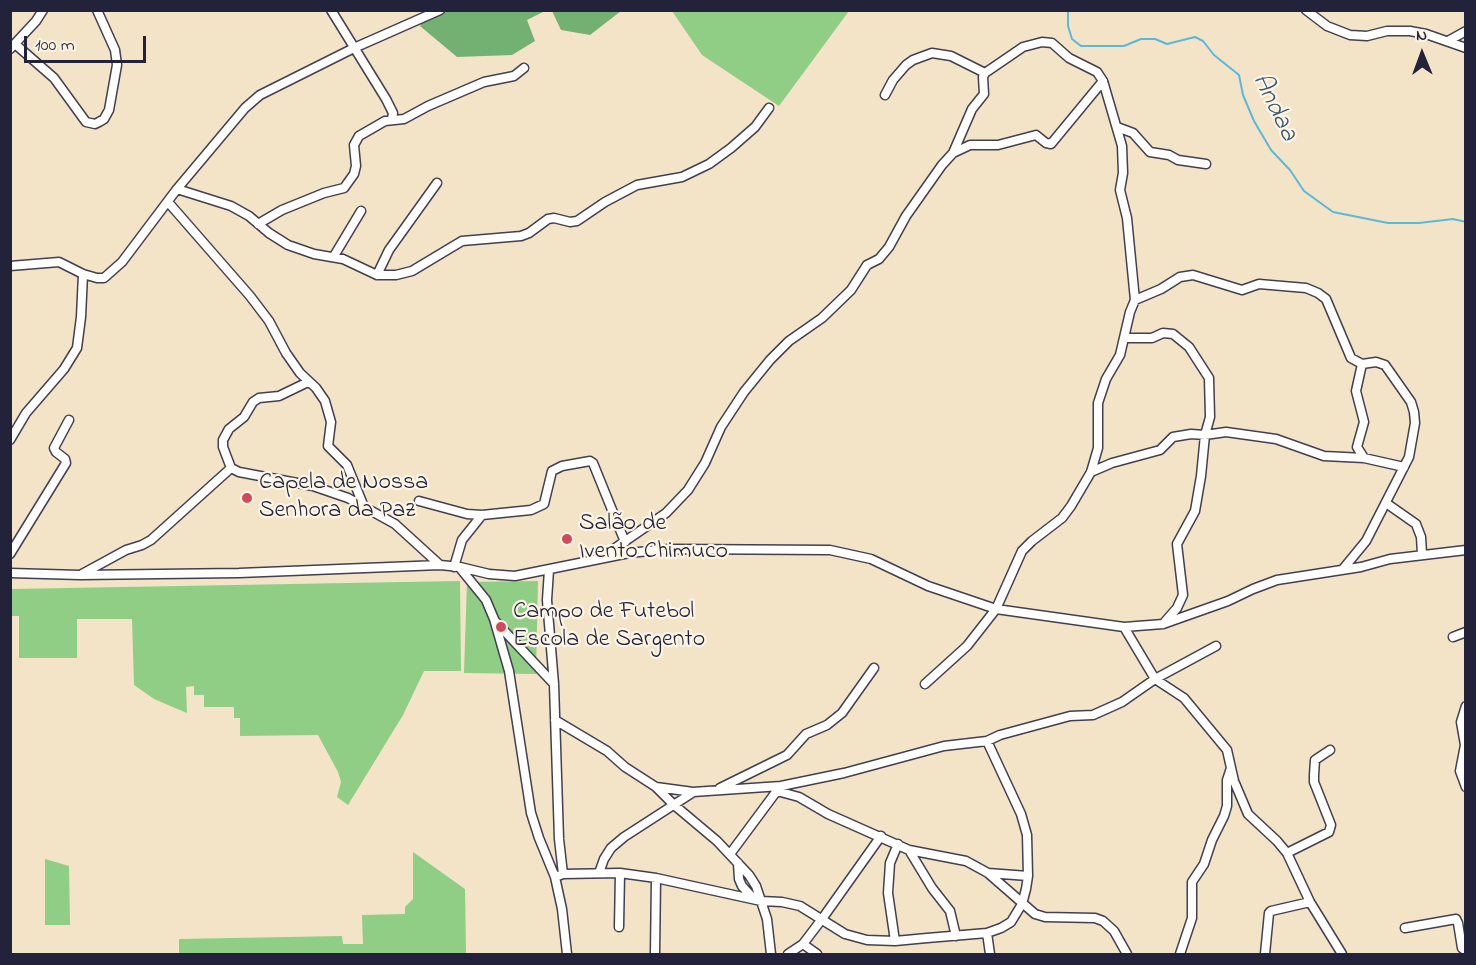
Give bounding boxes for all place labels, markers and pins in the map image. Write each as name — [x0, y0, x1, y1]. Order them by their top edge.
place label: Capela de Nossa Senhora da Paz — [259, 470, 428, 526]
marker: Capela de Nossa Senhora da Paz — [240, 491, 254, 505]
place label: Salão de Ivento Chimuco — [579, 511, 728, 567]
marker: Salão de Ivento Chimuco — [560, 532, 574, 546]
place label: Campo de Futebol Escola de Sargento — [513, 599, 705, 655]
marker: Campo de Futebol Escola de Sargento — [494, 620, 508, 634]

